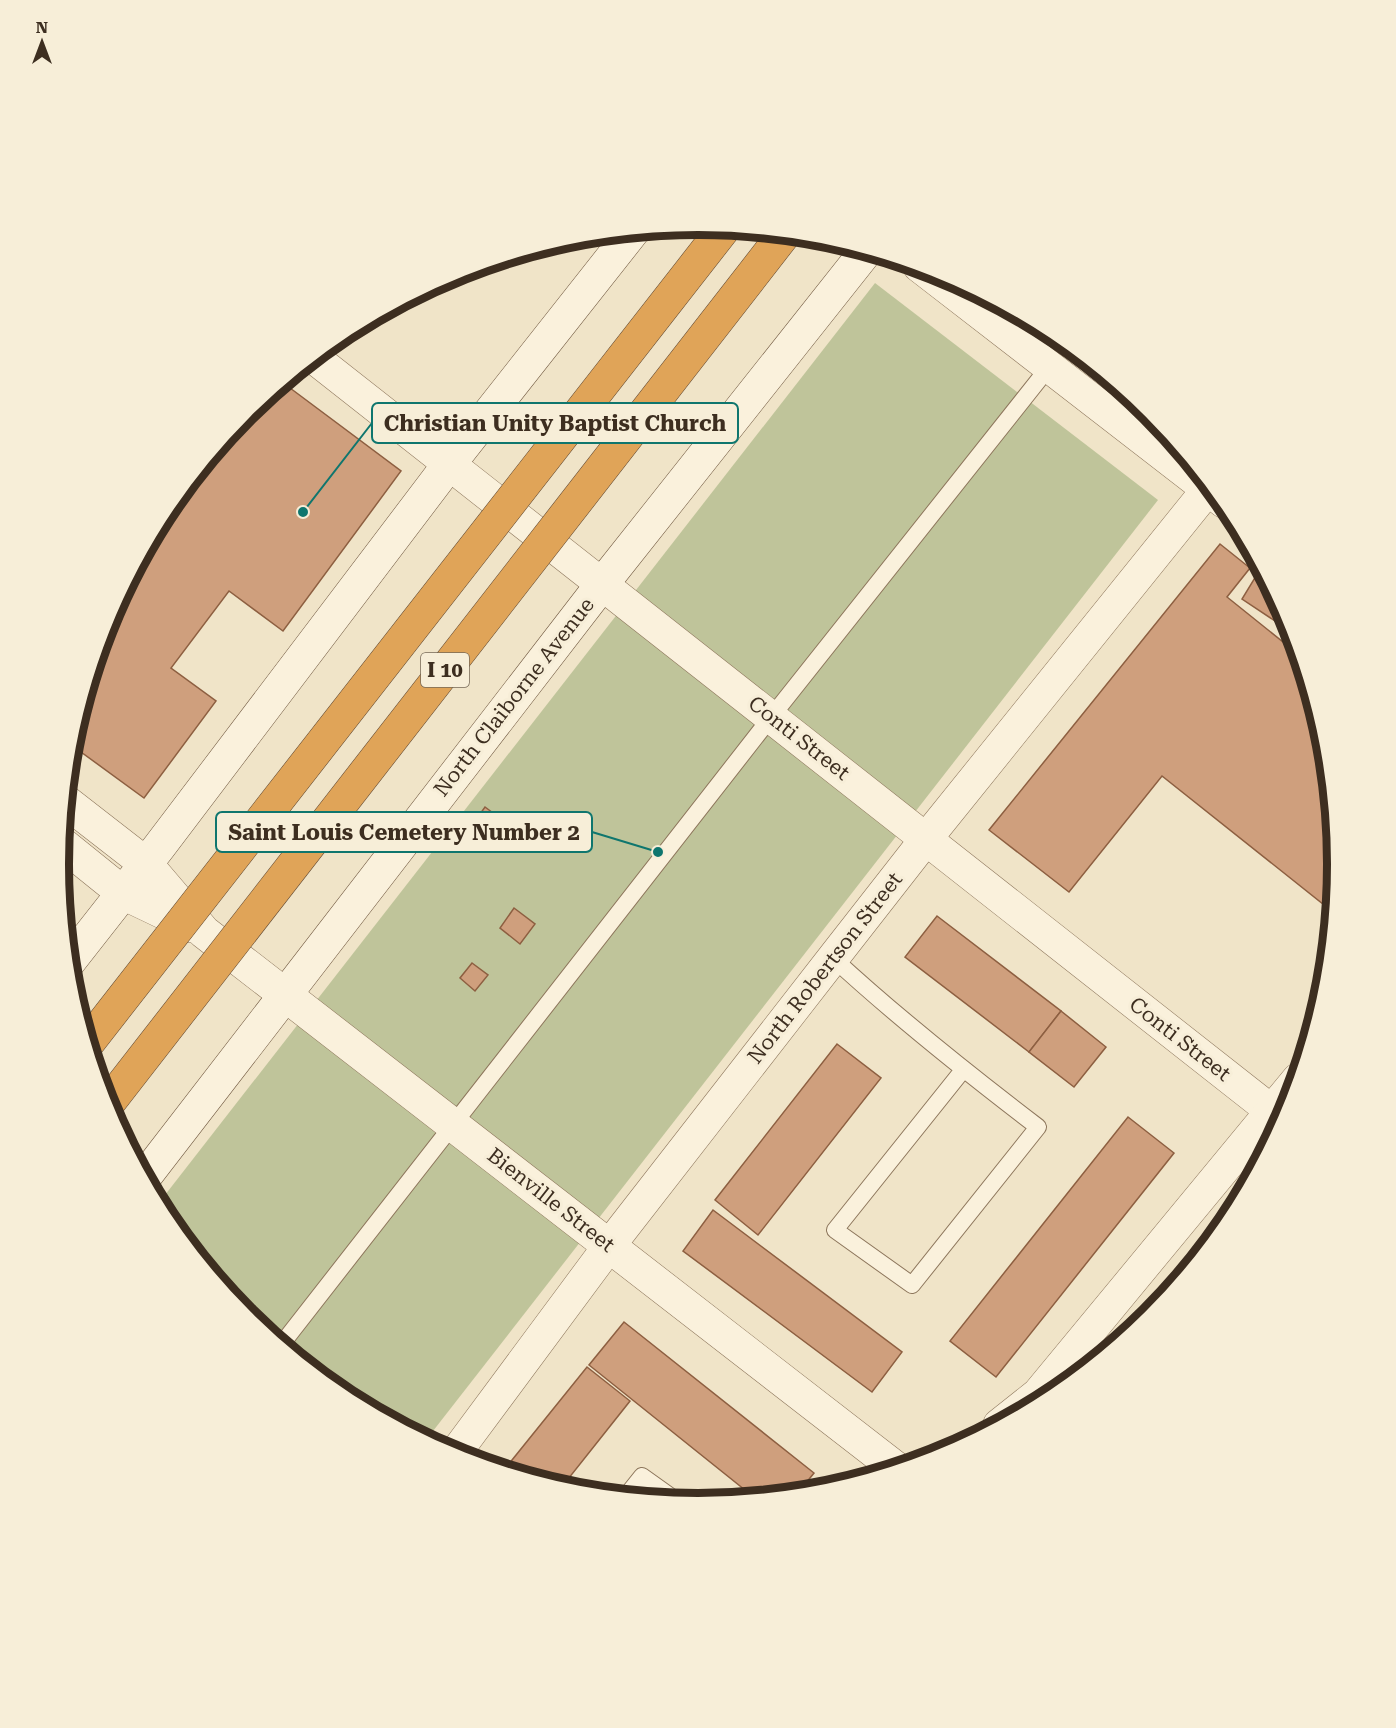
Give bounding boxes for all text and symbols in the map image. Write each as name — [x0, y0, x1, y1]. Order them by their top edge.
north arrow — [12, 12, 72, 72]
text: N — [36, 18, 48, 37]
callout: Christian Unity Baptist Church — [372, 403, 738, 443]
text: Christian Unity Baptist Church — [384, 411, 727, 436]
street label: North Claiborne Avenue — [429, 593, 599, 801]
road number: I 10 — [421, 653, 469, 687]
street label: Conti Street — [744, 691, 854, 785]
callout: Saint Louis Cemetery Number 2 — [216, 812, 592, 852]
text: Saint Louis Cemetery Number 2 — [228, 820, 580, 845]
street label: North Robertson Street — [743, 867, 907, 1068]
street label: Conti Street — [1125, 992, 1235, 1086]
street label: Bienville Street — [483, 1143, 619, 1257]

